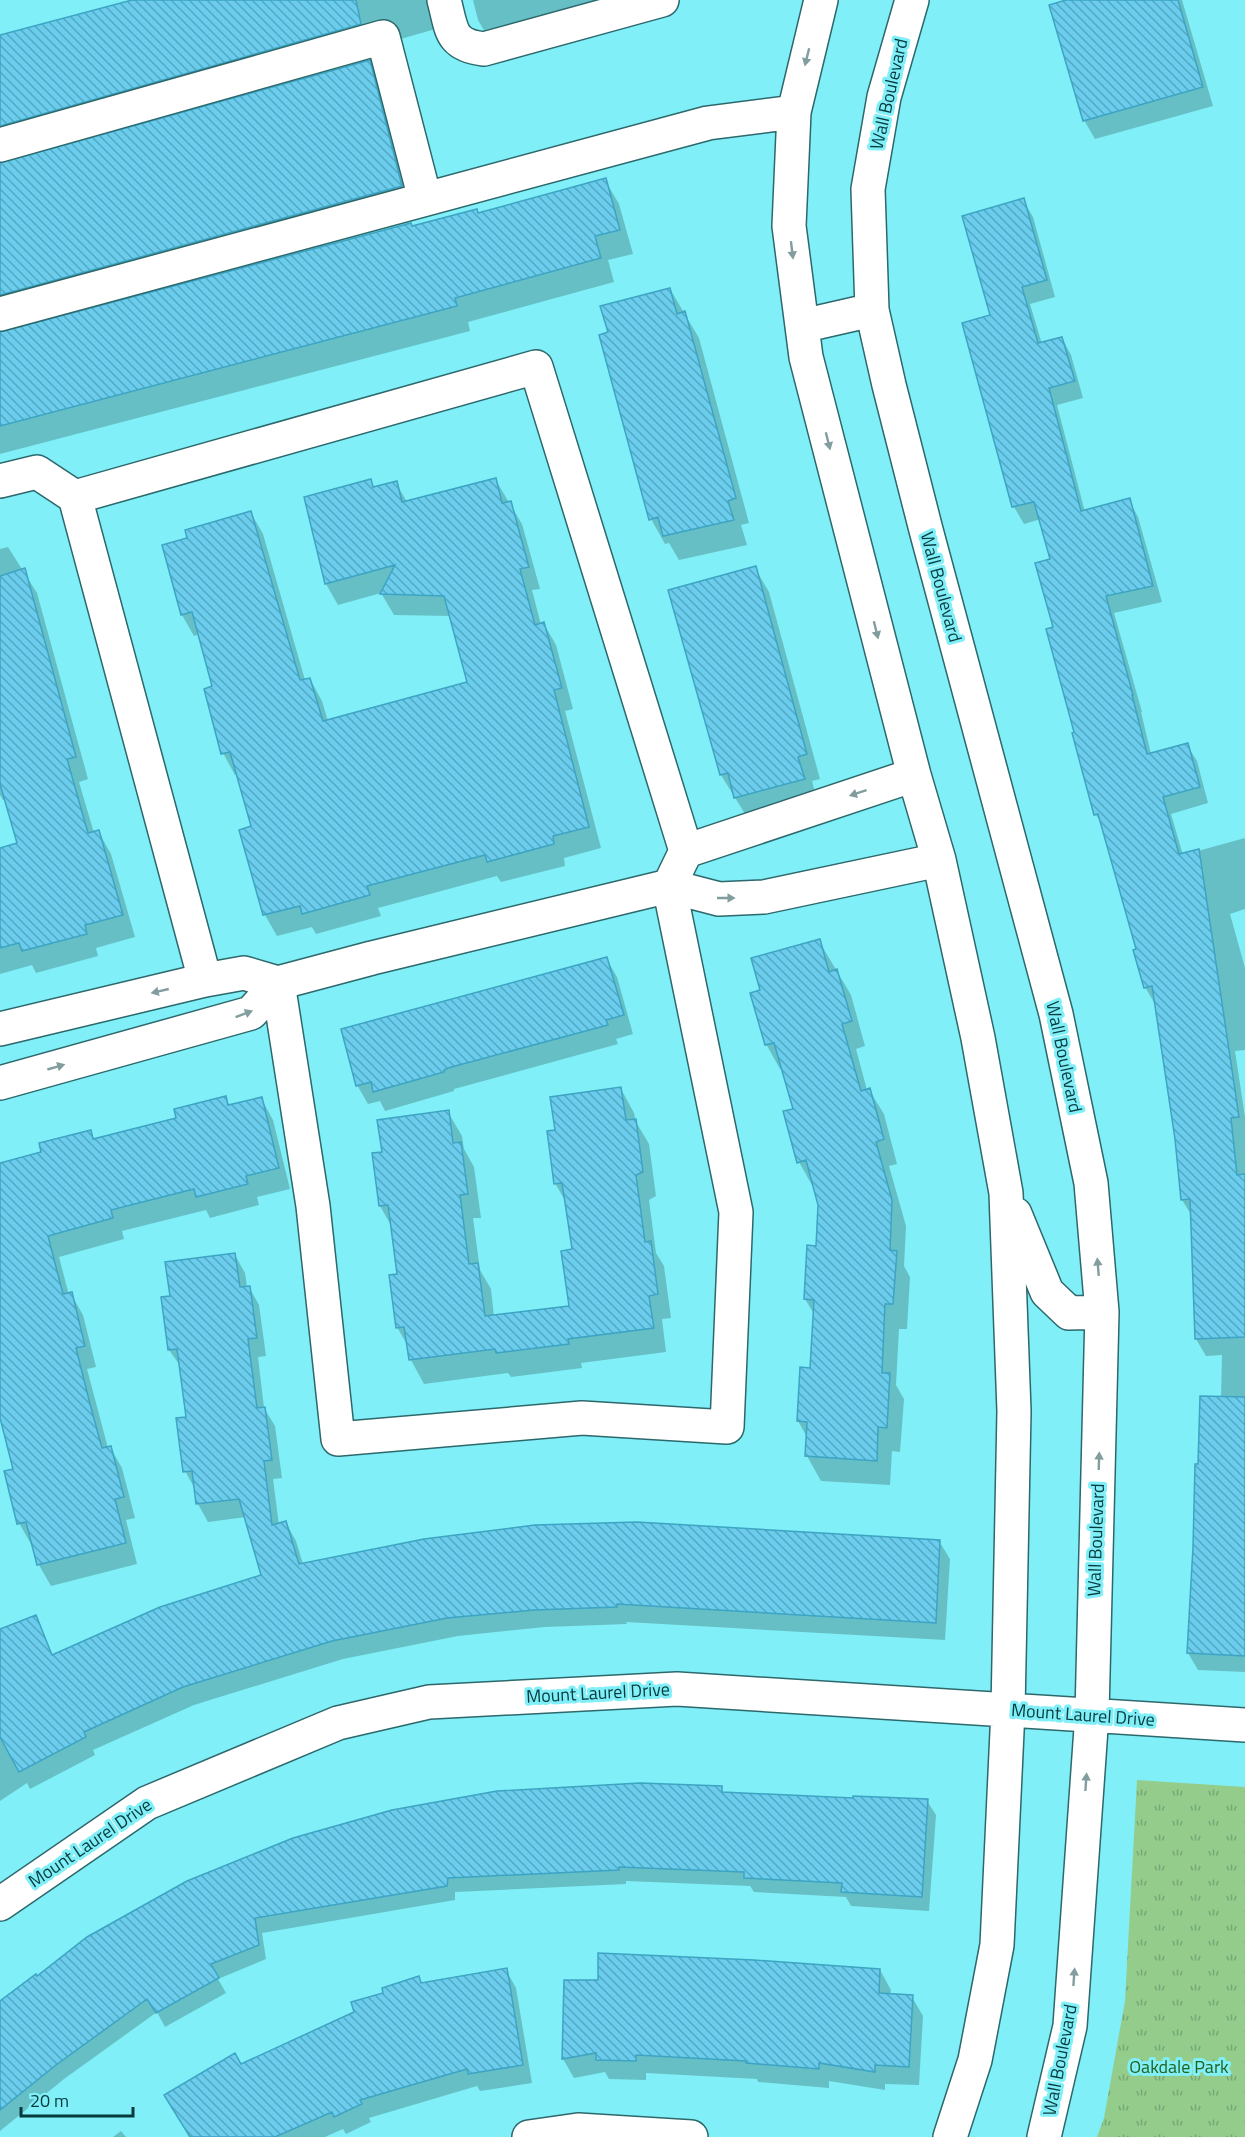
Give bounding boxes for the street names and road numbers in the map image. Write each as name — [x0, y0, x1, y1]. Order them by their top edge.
street label: Wall Boulevard — [863, 36, 914, 152]
street label: Wall Boulevard — [914, 529, 969, 645]
street label: Wall Boulevard — [1040, 999, 1089, 1115]
street label: Wall Boulevard — [1080, 1483, 1111, 1597]
street label: Mount Laurel Drive — [525, 1675, 670, 1710]
street label: Mount Laurel Drive — [1010, 1696, 1156, 1733]
street label: Mount Laurel Drive — [23, 1791, 157, 1894]
street label: Wall Boulevard — [1035, 2002, 1084, 2118]

